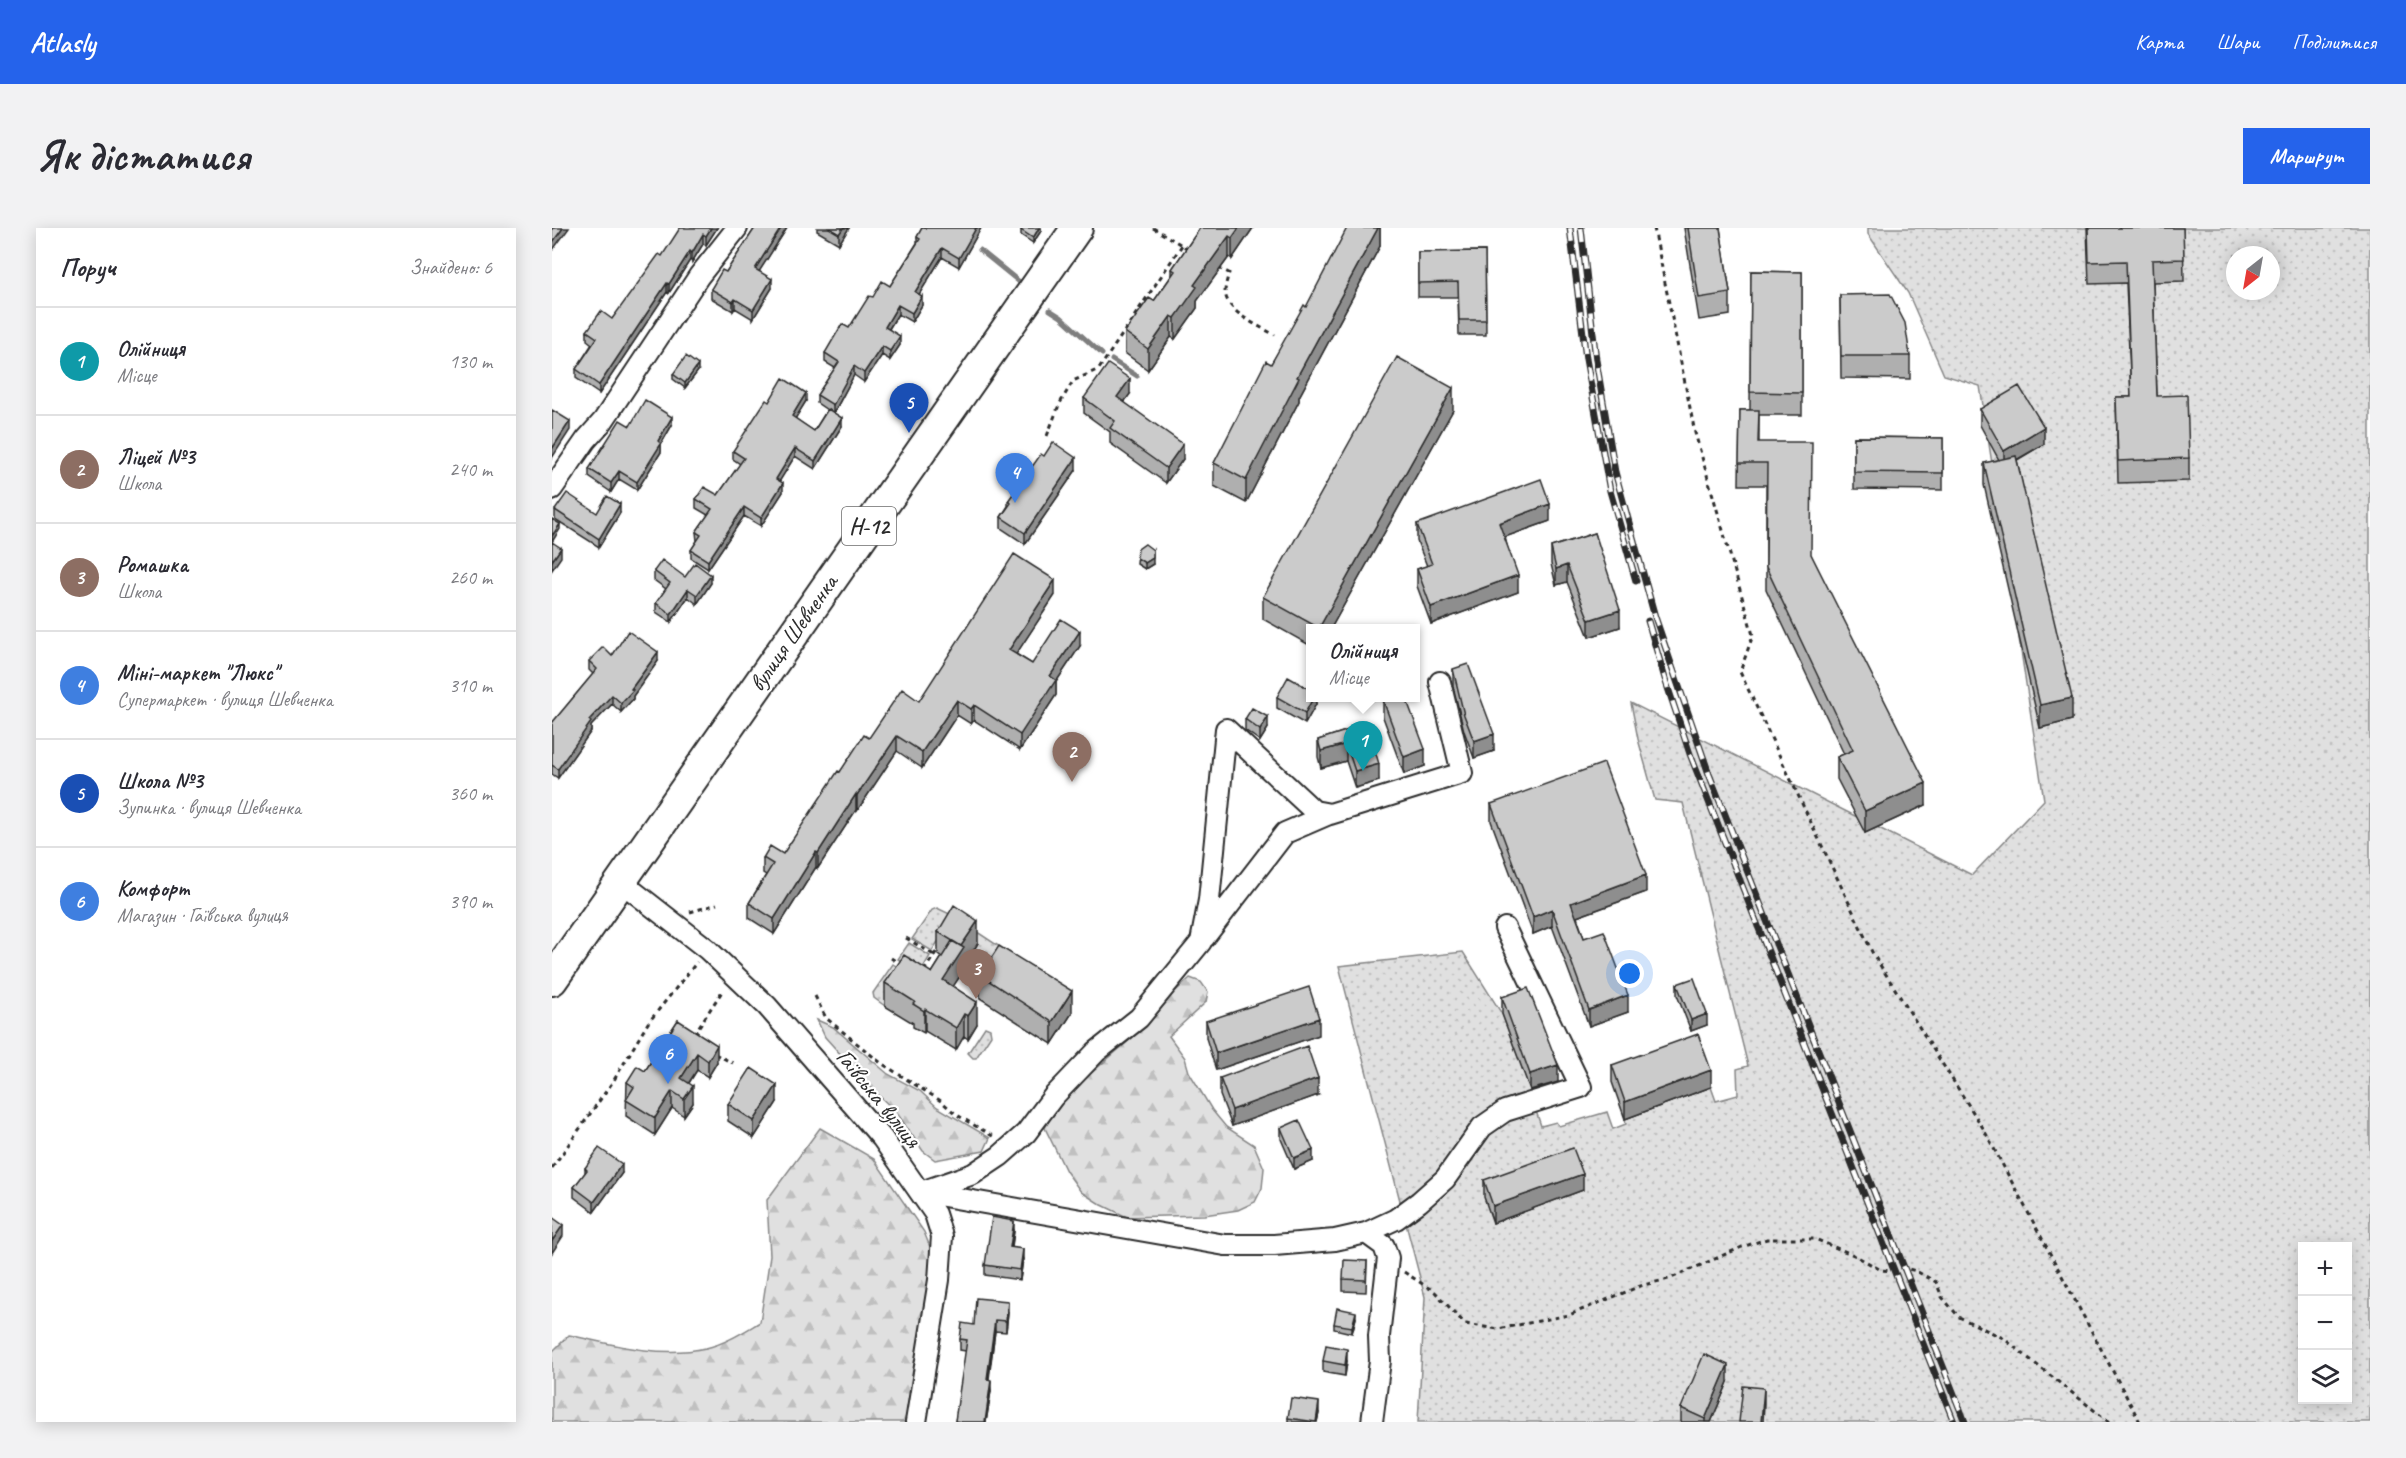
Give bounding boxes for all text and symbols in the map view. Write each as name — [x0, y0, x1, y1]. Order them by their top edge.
text: Atlasly — [30, 25, 95, 60]
text: Карта — [2135, 29, 2183, 55]
text: Шари — [2216, 29, 2260, 55]
text: Поділитися — [2293, 29, 2376, 55]
button: Маршрут — [2243, 128, 2370, 184]
text: Як дістатися — [36, 130, 250, 183]
north arrow — [2226, 246, 2280, 300]
text: Поруч — [60, 251, 116, 284]
text: Знайдено: 6 — [410, 255, 492, 280]
text: Олійниця — [117, 335, 185, 363]
text: 1 — [75, 349, 84, 374]
text: 130 m — [449, 349, 492, 374]
text: Місце — [117, 363, 157, 388]
pin: 5 — [890, 384, 928, 433]
text: Ліцей №3 — [117, 443, 195, 471]
pin: 4 — [996, 454, 1034, 503]
text: 2 — [75, 457, 84, 482]
text: 240 m — [449, 457, 492, 482]
text: Школа — [117, 471, 161, 496]
road number: Н-12 — [842, 507, 896, 545]
text: Ромашка — [117, 551, 188, 579]
text: 3 — [75, 565, 84, 590]
text: 260 m — [449, 565, 492, 590]
street label: вулиця Шевченка — [742, 567, 845, 697]
text: Школа — [117, 579, 161, 604]
popup — [1306, 624, 1420, 702]
text: Олійниця — [1329, 637, 1397, 665]
text: Міні-маркет "Люкс" — [117, 659, 278, 687]
text: Місце — [1329, 665, 1369, 690]
text: 4 — [75, 673, 84, 698]
text: 310 m — [449, 673, 492, 698]
text: Супермаркет · вулиця Шевченка — [117, 687, 333, 712]
pin: 1 — [1344, 722, 1382, 771]
pin: 2 — [1052, 732, 1092, 782]
text: Школа №3 — [117, 767, 203, 795]
text: 5 — [75, 781, 84, 806]
text: 360 m — [449, 781, 492, 806]
text: Зупинка · вулиця Шевченка — [117, 795, 301, 820]
text: Комфорт — [117, 875, 189, 903]
text: 6 — [75, 889, 84, 914]
text: 390 m — [449, 889, 492, 914]
text: Магазин · Гаївська вулиця — [117, 903, 288, 928]
pin: 3 — [956, 950, 996, 999]
your location — [1615, 959, 1644, 988]
pin: 6 — [648, 1034, 688, 1084]
street label: Гаївська вулиця — [830, 1042, 929, 1155]
map controls — [2298, 1242, 2352, 1404]
button: + — [2298, 1242, 2352, 1296]
button: − — [2298, 1296, 2352, 1350]
button: layers — [2298, 1350, 2352, 1404]

